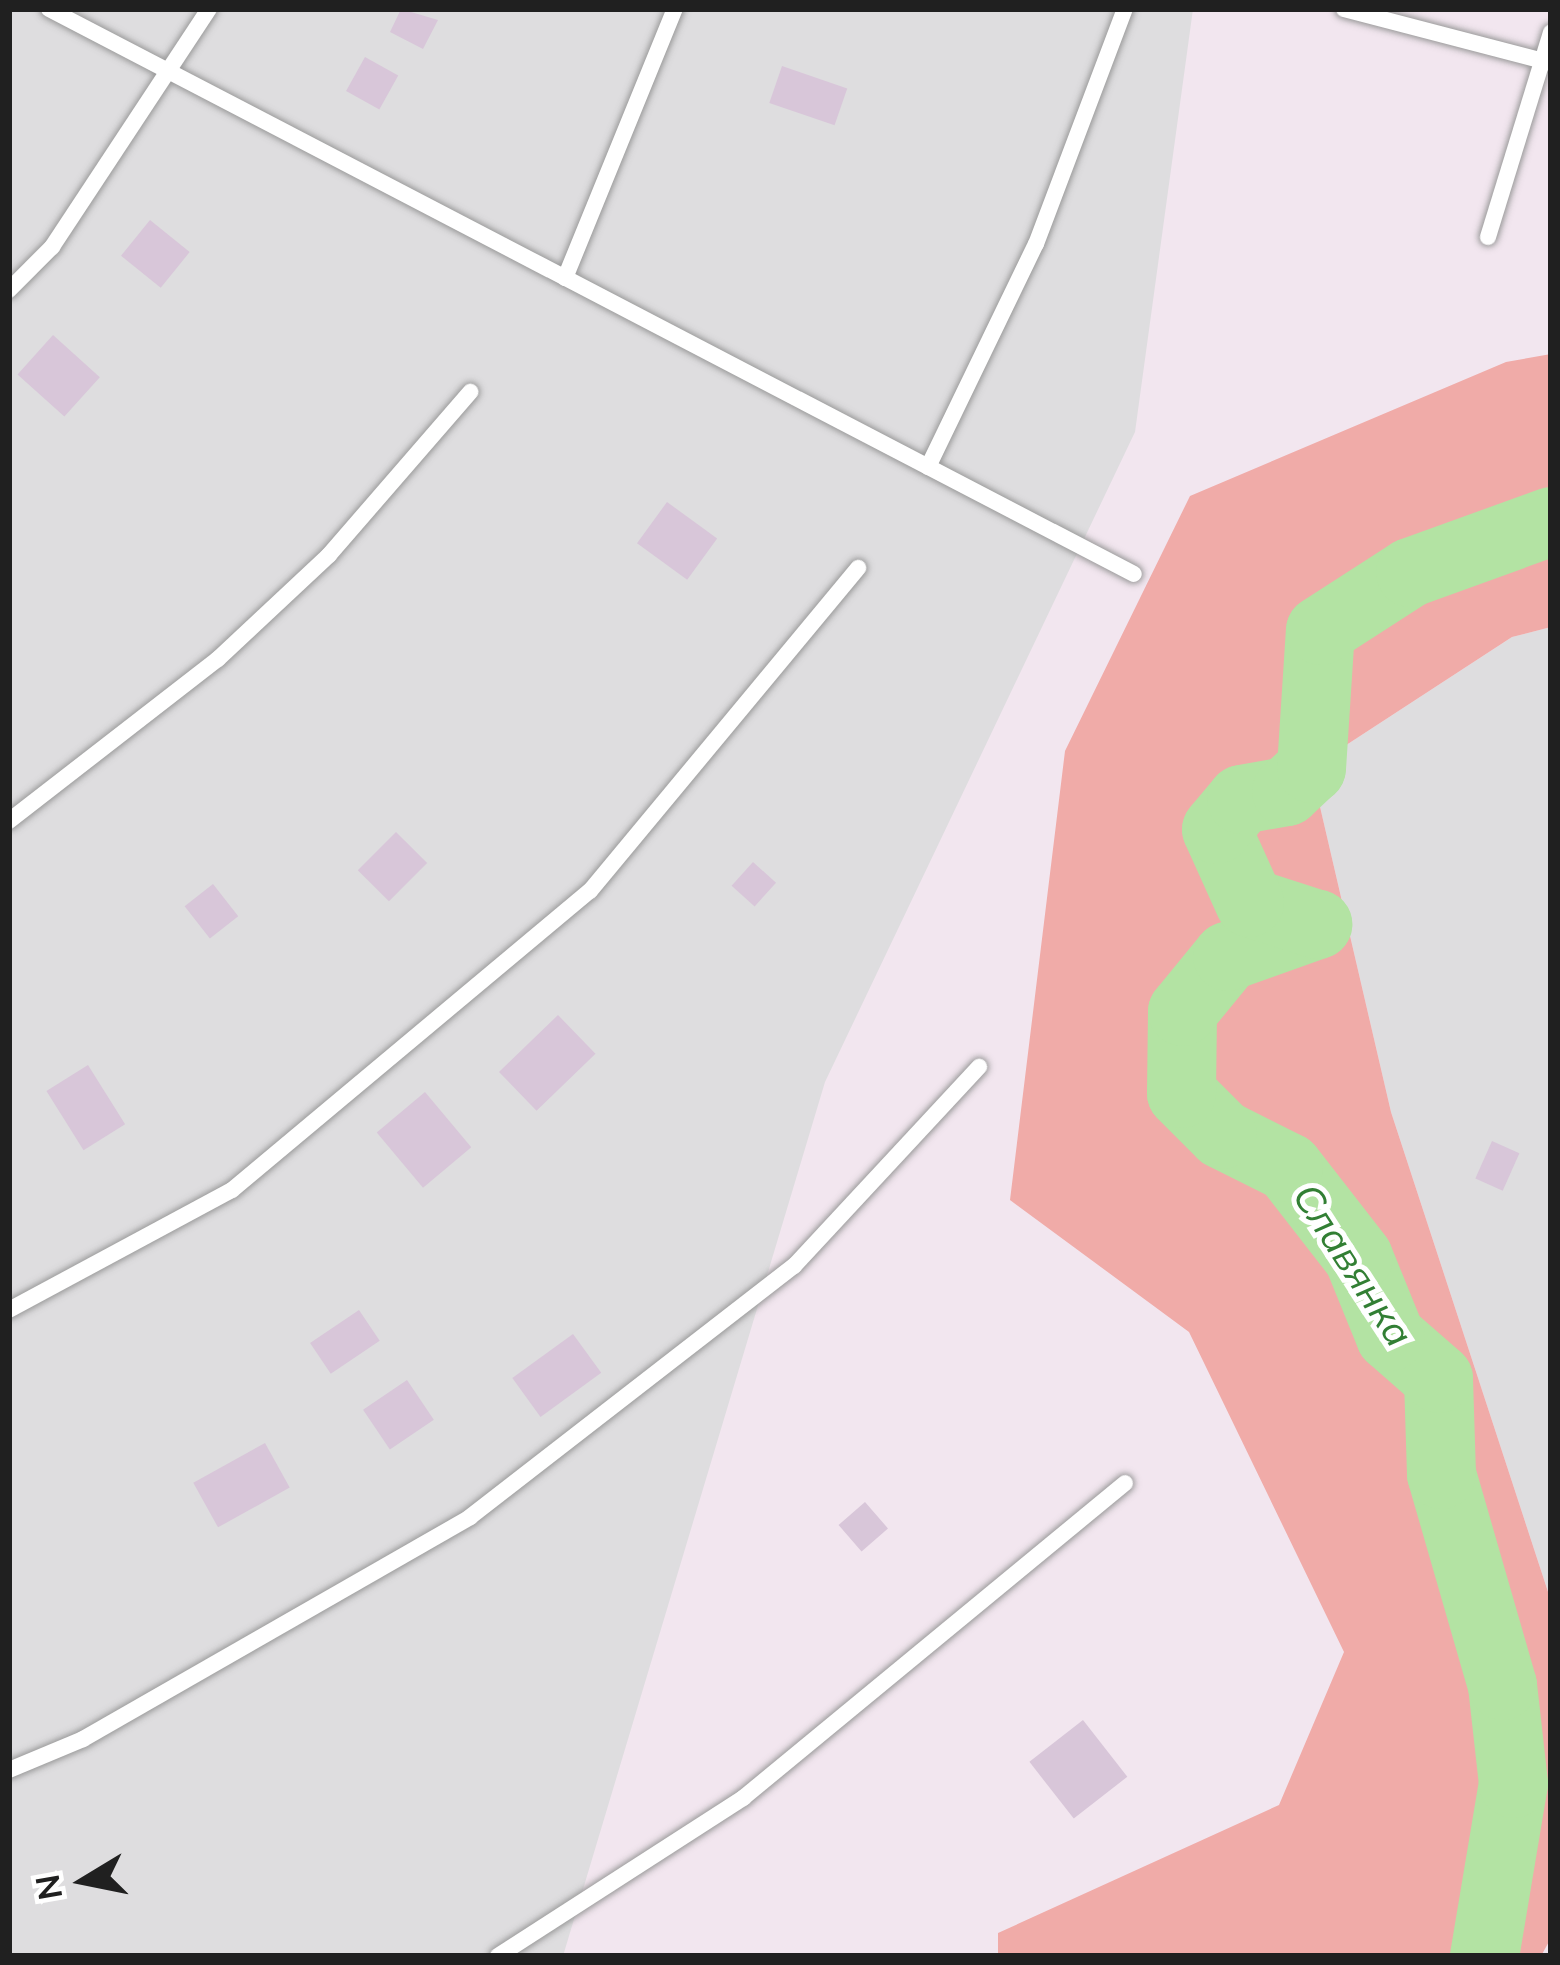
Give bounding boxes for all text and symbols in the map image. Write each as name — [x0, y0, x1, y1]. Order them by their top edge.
water label: Славянка — [1283, 1175, 1423, 1355]
north arrow — [24, 1821, 144, 1941]
text: N — [26, 1872, 70, 1903]

